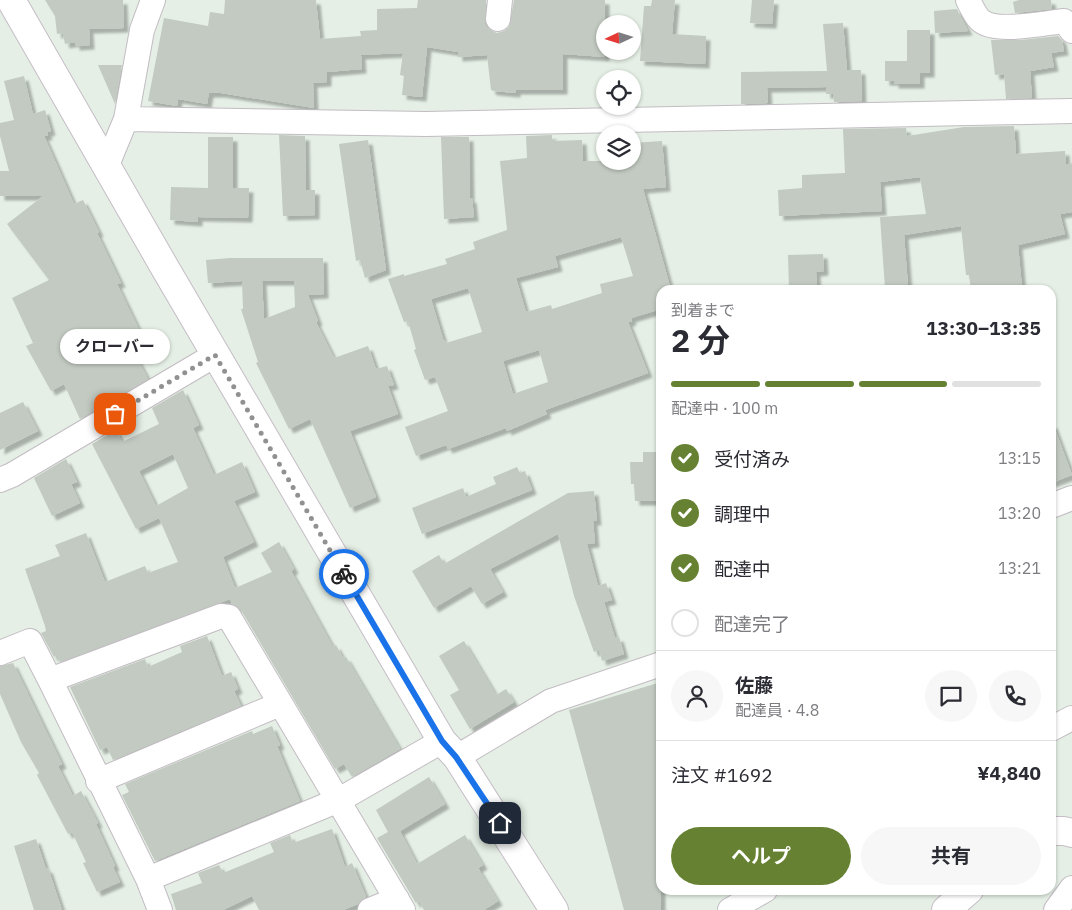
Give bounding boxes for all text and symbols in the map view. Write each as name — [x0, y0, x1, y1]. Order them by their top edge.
north arrow — [596, 15, 641, 60]
map controls — [596, 15, 641, 170]
button: locate — [596, 70, 641, 115]
button: layers — [596, 125, 641, 170]
text: 到着まで — [671, 300, 735, 320]
text: 13:30–13:35 — [926, 316, 1041, 340]
text: 2 分 — [671, 319, 730, 361]
callout: クローバー — [60, 329, 170, 364]
text: クローバー — [75, 336, 155, 356]
pin — [94, 393, 136, 435]
text: 配達中 · 100 m — [671, 398, 778, 418]
icon: bag — [101, 400, 129, 428]
icon: check — [671, 444, 699, 472]
text: 受付済み — [714, 447, 790, 471]
text: 13:15 — [998, 448, 1041, 468]
icon: check — [671, 499, 699, 527]
text: 調理中 — [714, 502, 771, 526]
text: 13:20 — [998, 503, 1041, 523]
courier — [319, 549, 369, 599]
icon: check — [671, 554, 699, 582]
text: 配達中 — [714, 557, 771, 581]
text: 13:21 — [998, 558, 1041, 578]
icon: bike — [330, 560, 358, 588]
text: 配達完了 — [714, 612, 790, 636]
button: person — [671, 670, 723, 722]
button: chat — [925, 670, 977, 722]
button: phone — [989, 670, 1041, 722]
text: 佐藤 — [735, 673, 773, 697]
text: 配達員 · 4.8 — [735, 700, 819, 720]
text: ¥4,840 — [977, 761, 1041, 785]
text: 注文 #1692 — [671, 763, 773, 787]
pin — [479, 802, 521, 844]
icon: home — [486, 809, 514, 837]
button: ヘルプ — [671, 827, 851, 885]
button: 共有 — [861, 827, 1041, 885]

